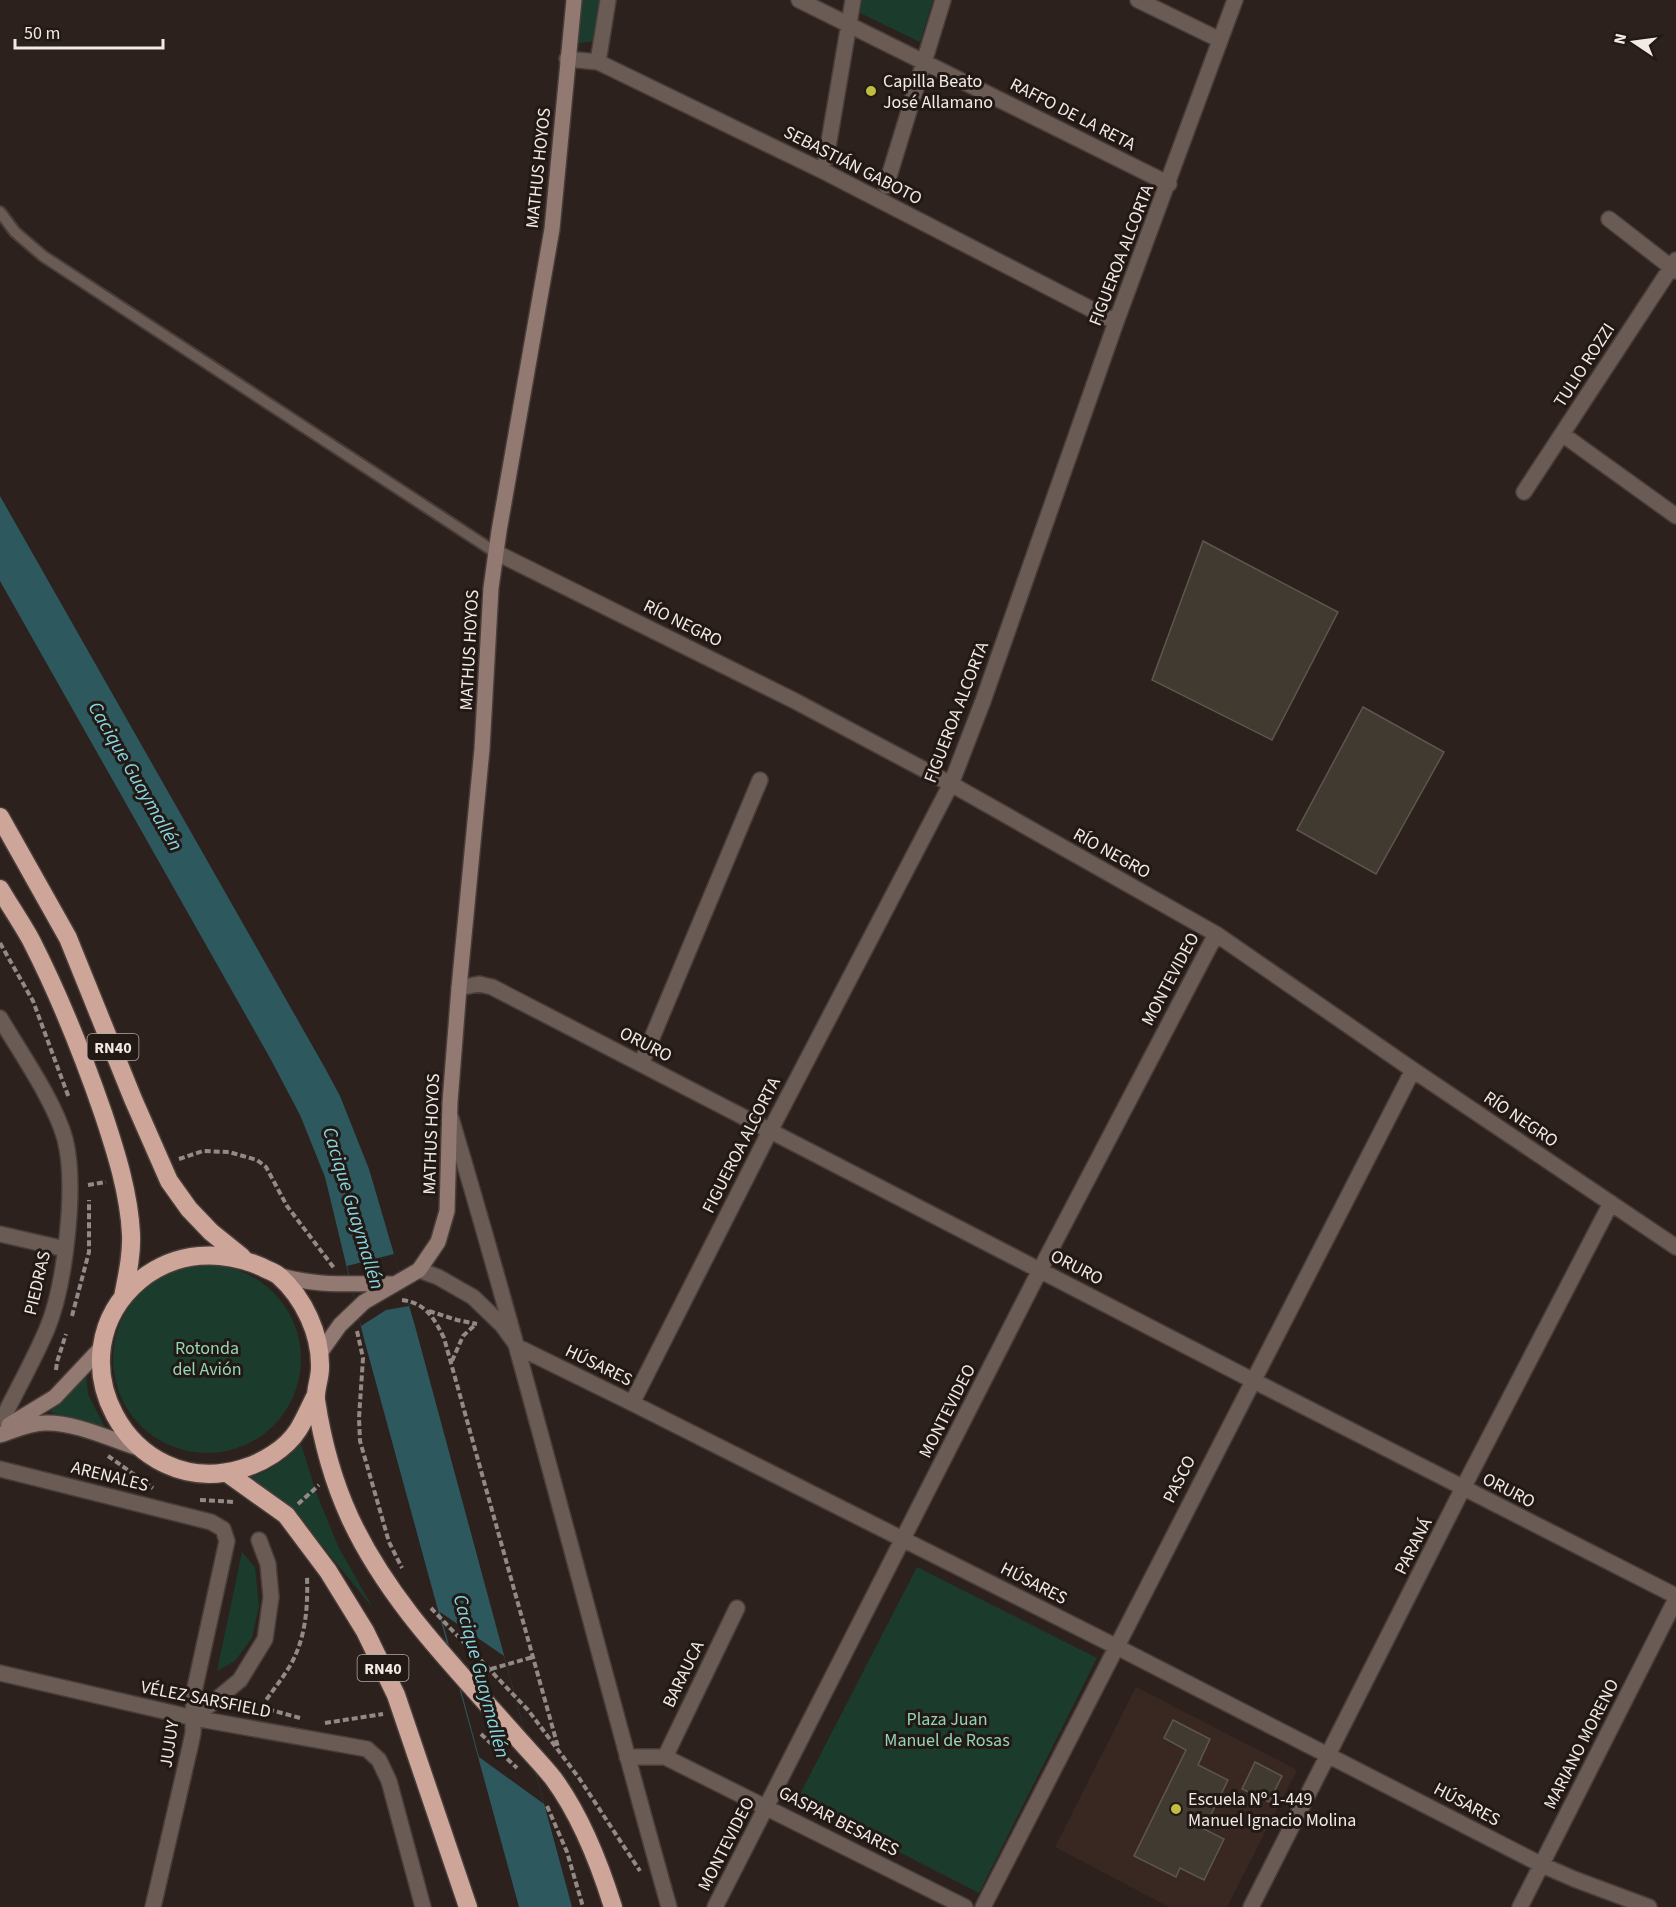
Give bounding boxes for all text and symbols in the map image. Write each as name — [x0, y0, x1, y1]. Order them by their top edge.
scale bar — [15, 12, 164, 50]
north arrow — [1604, 12, 1664, 72]
text: 50 m — [24, 21, 60, 46]
text: N — [1608, 31, 1632, 47]
place label: Capilla Beato José Allamano — [883, 69, 993, 115]
street label: RAFFO DE LA RETA — [1006, 72, 1140, 157]
marker: Capilla Beato José Allamano — [864, 84, 878, 98]
street label: MATHUS HOYOS — [520, 107, 557, 230]
street label: SEBASTIÁN GABOTO — [779, 120, 926, 211]
street label: FIGUEROA ALCORTA — [1083, 181, 1160, 330]
street label: TULIO ROZZI — [1548, 318, 1621, 412]
street label: MATHUS HOYOS — [454, 589, 485, 711]
street label: RÍO NEGRO — [639, 594, 726, 653]
street label: FIGUEROA ALCORTA — [918, 638, 995, 787]
water label: Cacique Guaymallén — [81, 697, 189, 856]
street label: RÍO NEGRO — [1069, 822, 1155, 885]
street label: MONTEVIDEO — [1135, 928, 1206, 1030]
street label: ORURO — [615, 1021, 676, 1068]
road number: RN40 — [88, 1034, 138, 1060]
street label: MATHUS HOYOS — [417, 1073, 446, 1195]
street label: FIGUEROA ALCORTA — [696, 1073, 787, 1218]
street label: RÍO NEGRO — [1479, 1085, 1563, 1154]
water label: Cacique Guaymallén — [315, 1124, 391, 1293]
street label: ORURO — [1046, 1244, 1107, 1291]
street label: PIEDRAS — [18, 1249, 57, 1318]
park label: Rotonda del Avión — [172, 1336, 242, 1382]
street label: HÚSARES — [561, 1338, 637, 1392]
street label: MONTEVIDEO — [913, 1360, 982, 1462]
street label: PASCO — [1157, 1451, 1202, 1507]
street label: ARENALES — [69, 1455, 151, 1498]
street label: ORURO — [1478, 1467, 1539, 1514]
street label: PARANÁ — [1389, 1513, 1438, 1579]
street label: HÚSARES — [996, 1556, 1071, 1611]
water label: Cacique Guaymallén — [446, 1591, 516, 1761]
street label: BARAUCA — [656, 1636, 710, 1712]
road number: RN40 — [358, 1655, 409, 1681]
street label: VÉLEZ SARSFIELD — [139, 1675, 273, 1724]
street label: MARIANO MORENO — [1538, 1675, 1625, 1814]
park label: Plaza Juan Manuel de Rosas — [884, 1707, 1010, 1753]
street label: JUJUY — [153, 1718, 186, 1770]
street label: HÚSARES — [1429, 1777, 1504, 1832]
street label: GASPAR BESARES — [774, 1780, 903, 1863]
place label: Escuela Nº 1-449 Manuel Ignacio Molina — [1188, 1787, 1356, 1833]
street label: MONTEVIDEO — [692, 1793, 761, 1895]
marker: Escuela Nº 1-449 Manuel Ignacio Molina — [1169, 1802, 1183, 1816]

